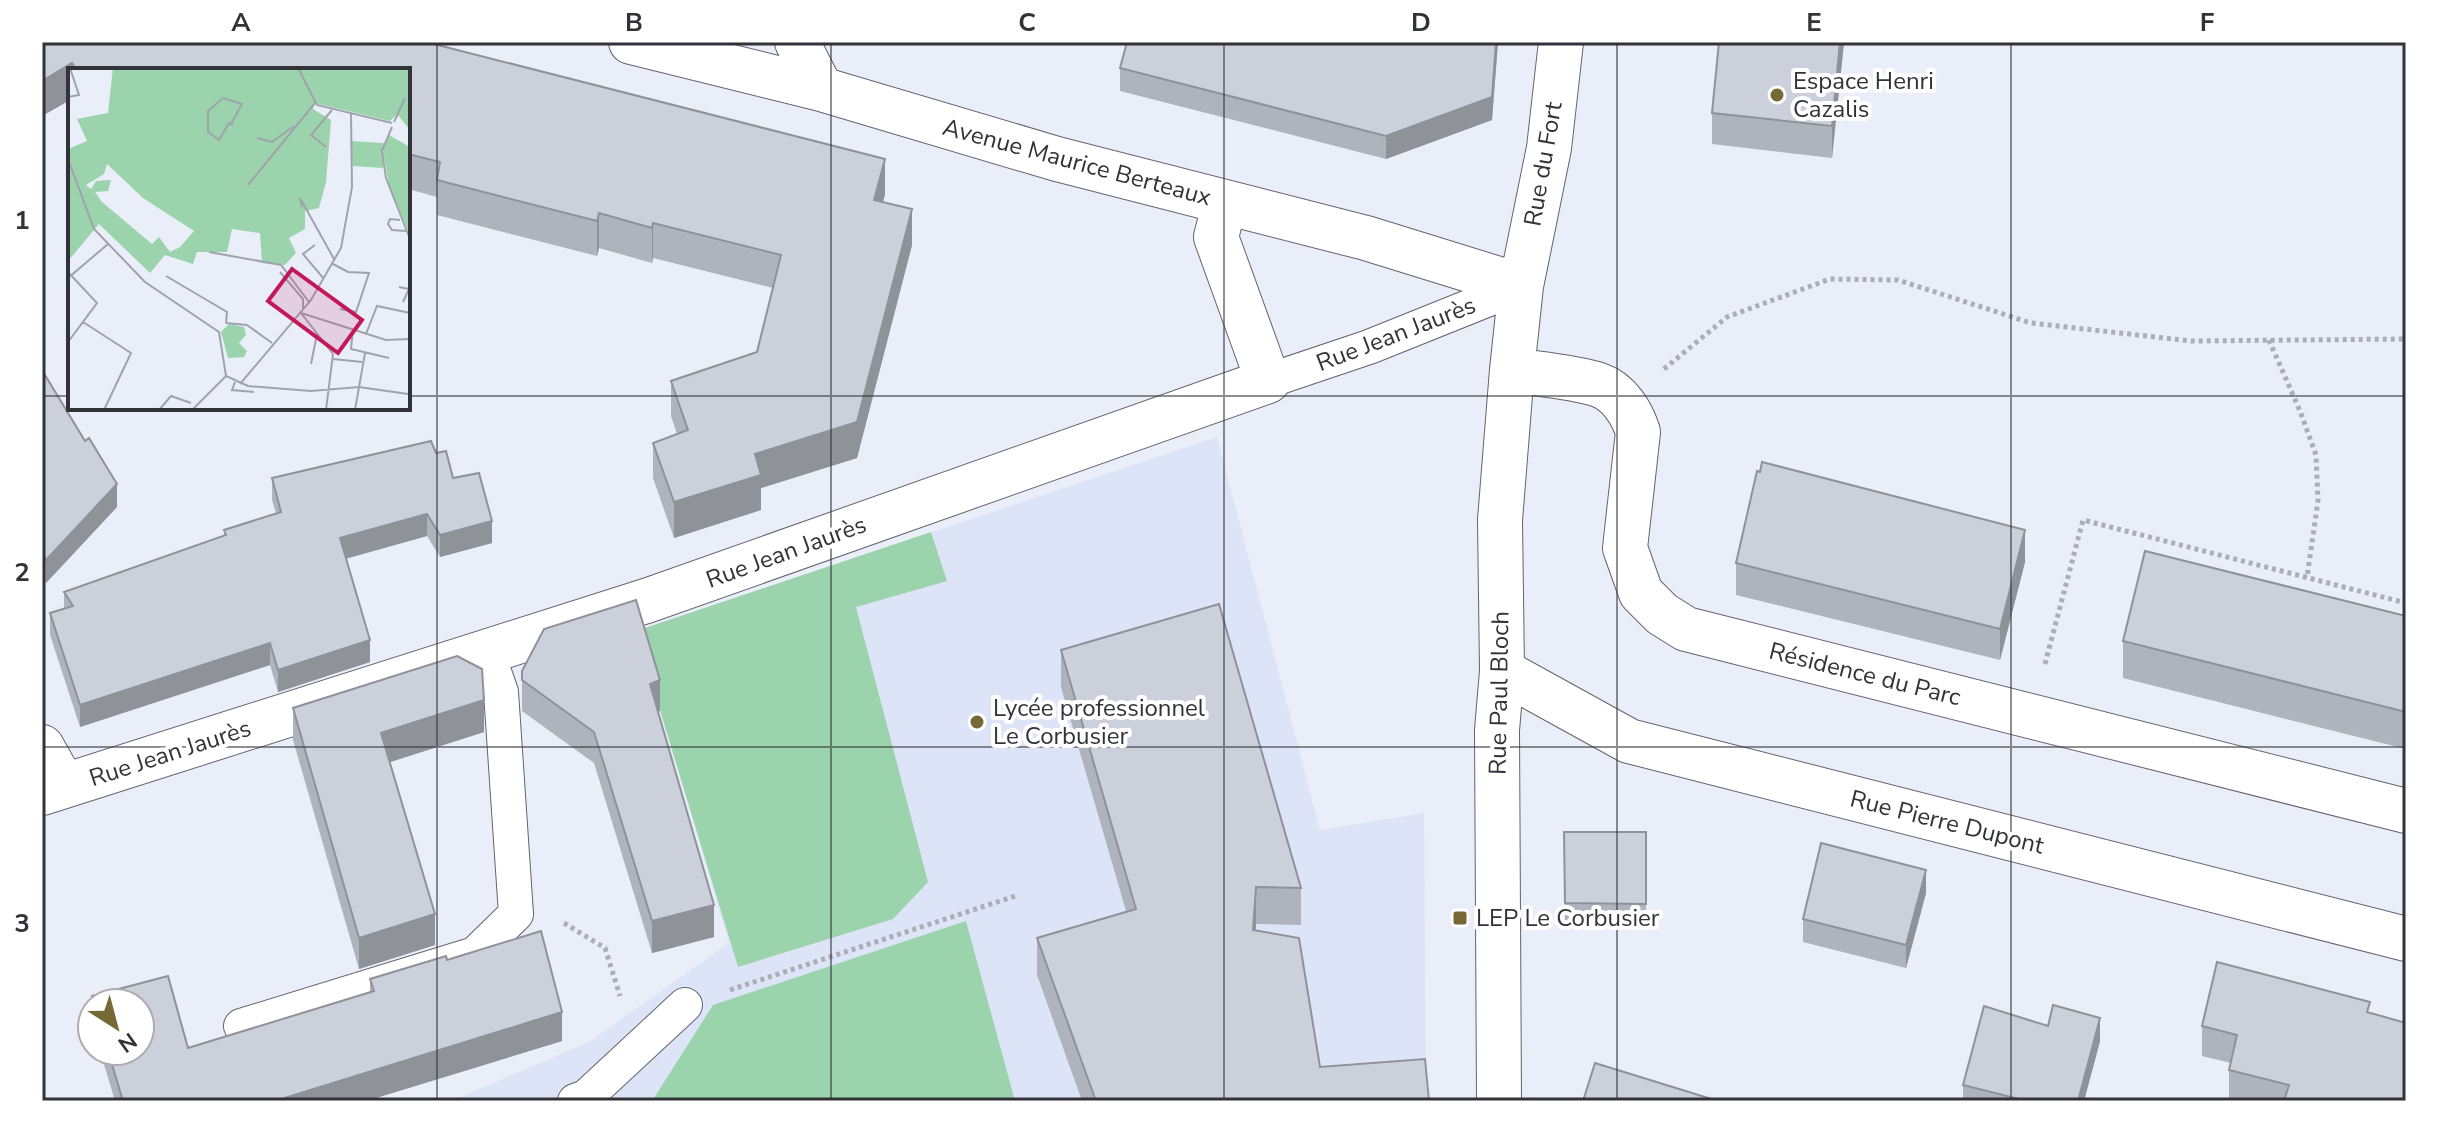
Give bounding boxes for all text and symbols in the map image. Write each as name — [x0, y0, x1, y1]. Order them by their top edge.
text: A — [231, 5, 251, 40]
text: B — [625, 5, 643, 40]
text: C — [1018, 5, 1036, 40]
text: D — [1411, 5, 1431, 40]
text: E — [1806, 5, 1822, 40]
text: F — [2200, 5, 2214, 40]
place label: Espace Henri Cazalis — [1793, 65, 1934, 125]
inset map — [68, 68, 410, 410]
marker: Espace Henri Cazalis — [1768, 86, 1786, 104]
street label: Rue du Fort — [1516, 99, 1570, 229]
street label: Avenue Maurice Berteaux — [939, 111, 1215, 213]
text: 1 — [14, 203, 30, 238]
street label: Rue Jean Jaurès — [1312, 289, 1480, 379]
street label: Rue Jean Jaurès — [701, 508, 871, 596]
text: 2 — [14, 555, 30, 590]
street label: Rue Paul Bloch — [1482, 611, 1516, 775]
street label: Résidence du Parc — [1766, 635, 1964, 713]
place label: Lycée professionnel Le Corbusier — [993, 692, 1205, 752]
street label: Rue Jean Jaurès — [85, 712, 255, 794]
marker: Lycée professionnel Le Corbusier — [968, 713, 986, 731]
street label: Rue Pierre Dupont — [1847, 782, 2048, 862]
place label: LEP Le Corbusier — [1476, 902, 1660, 934]
text: 3 — [14, 906, 30, 941]
marker: LEP Le Corbusier — [1451, 909, 1469, 927]
north arrow — [76, 987, 156, 1067]
text: N — [112, 1025, 143, 1059]

